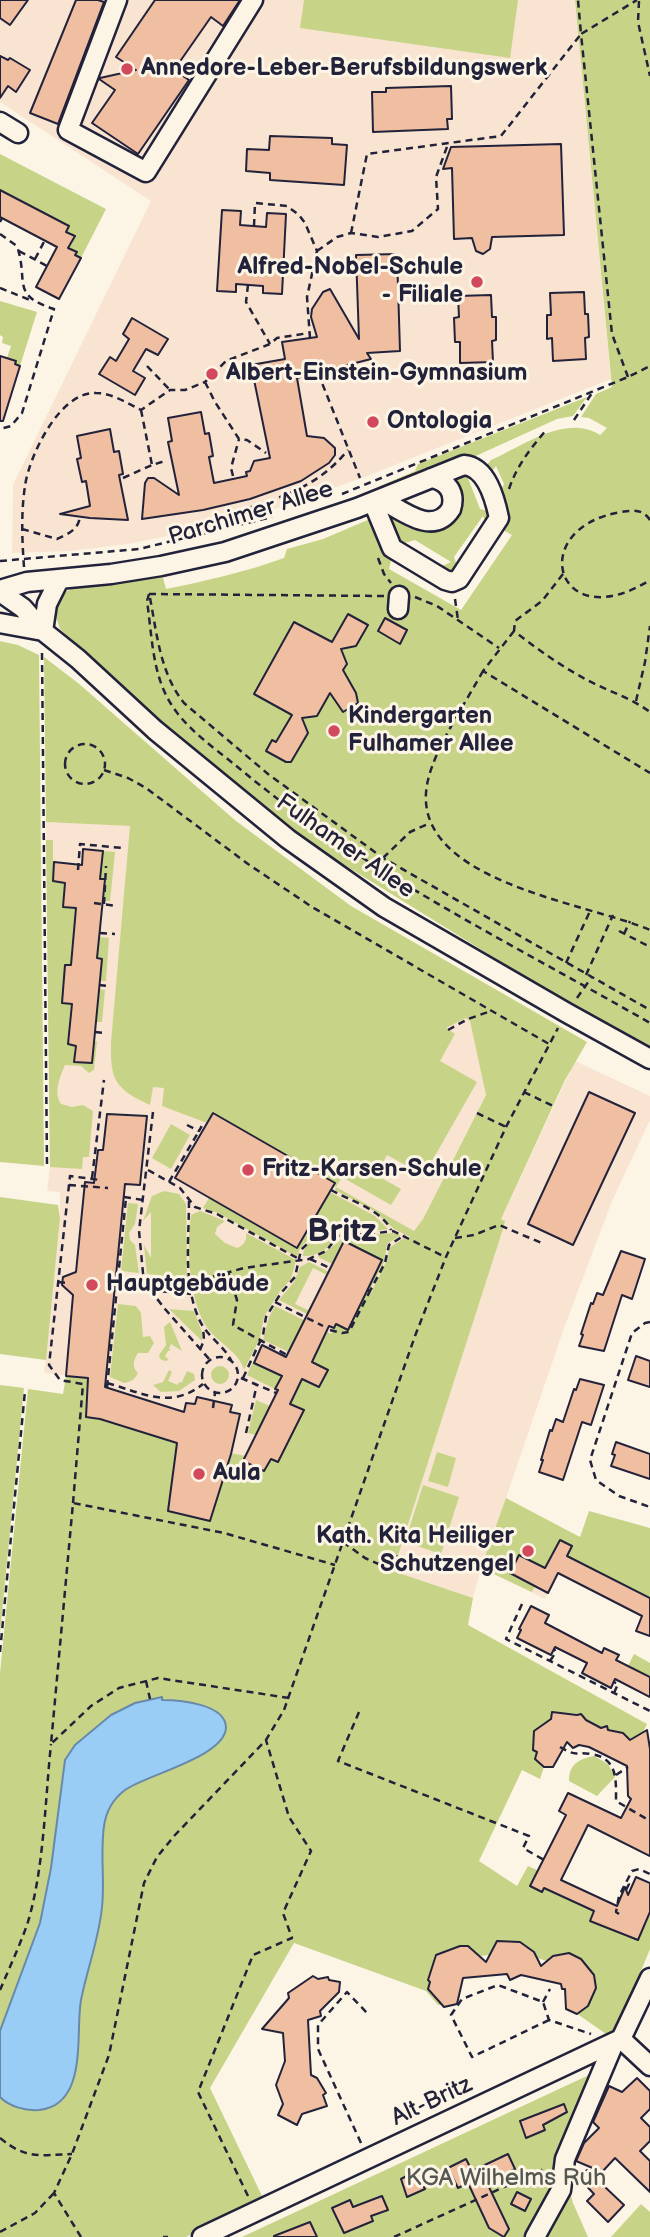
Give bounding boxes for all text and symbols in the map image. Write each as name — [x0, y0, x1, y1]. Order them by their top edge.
place label: Annedore-Leber-Berufsbildungswerk — [141, 55, 547, 83]
marker: Annedore-Leber-Berufsbildungswerk — [119, 61, 135, 77]
place label: Alfred-Nobel-Schule - Filiale — [237, 254, 463, 310]
marker: Alfred-Nobel-Schule - Filiale — [469, 274, 485, 290]
place label: Albert-Einstein-Gymnasium — [226, 360, 528, 388]
marker: Albert-Einstein-Gymnasium — [204, 366, 220, 382]
place label: Ontologia — [387, 408, 492, 436]
marker: Ontologia — [365, 414, 381, 430]
street label: Parchimer Allee — [165, 475, 337, 553]
place label: Kindergarten Fulhamer Allee — [348, 703, 514, 759]
marker: Kindergarten Fulhamer Allee — [326, 723, 342, 739]
street label: Fulhamer Allee — [270, 789, 420, 905]
place label: Fritz-Karsen-Schule — [262, 1156, 482, 1184]
marker: Fritz-Karsen-Schule — [240, 1162, 256, 1178]
district label: Britz — [307, 1214, 377, 1252]
place label: Hauptgebäude — [106, 1271, 269, 1299]
marker: Hauptgebäude — [84, 1277, 100, 1293]
place label: Aula — [213, 1460, 261, 1488]
marker: Aula — [191, 1466, 207, 1482]
place label: Kath. Kita Heiliger Schutzengel — [316, 1523, 514, 1579]
marker: Kath. Kita Heiliger Schutzengel — [520, 1543, 536, 1559]
street label: Alt-Britz — [387, 2071, 477, 2133]
park label: KGA Wilhelms Ruh — [406, 2165, 606, 2193]

